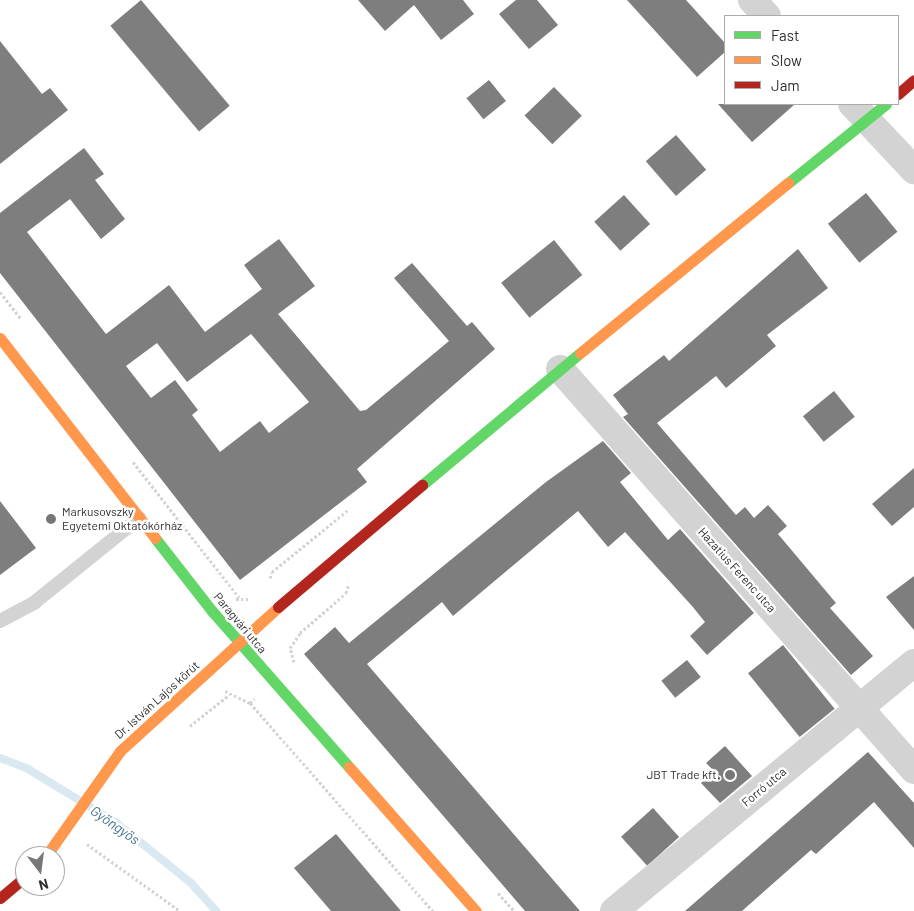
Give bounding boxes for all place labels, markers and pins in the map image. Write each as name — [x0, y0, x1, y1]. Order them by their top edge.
place label: Markusovszky Egyetemi Oktatókórház — [62, 505, 182, 533]
marker: Markusovszky Egyetemi Oktatókórház — [44, 512, 58, 526]
place label: JBT Trade kft. — [646, 768, 720, 782]
marker: JBT Trade kft. — [724, 769, 736, 781]

